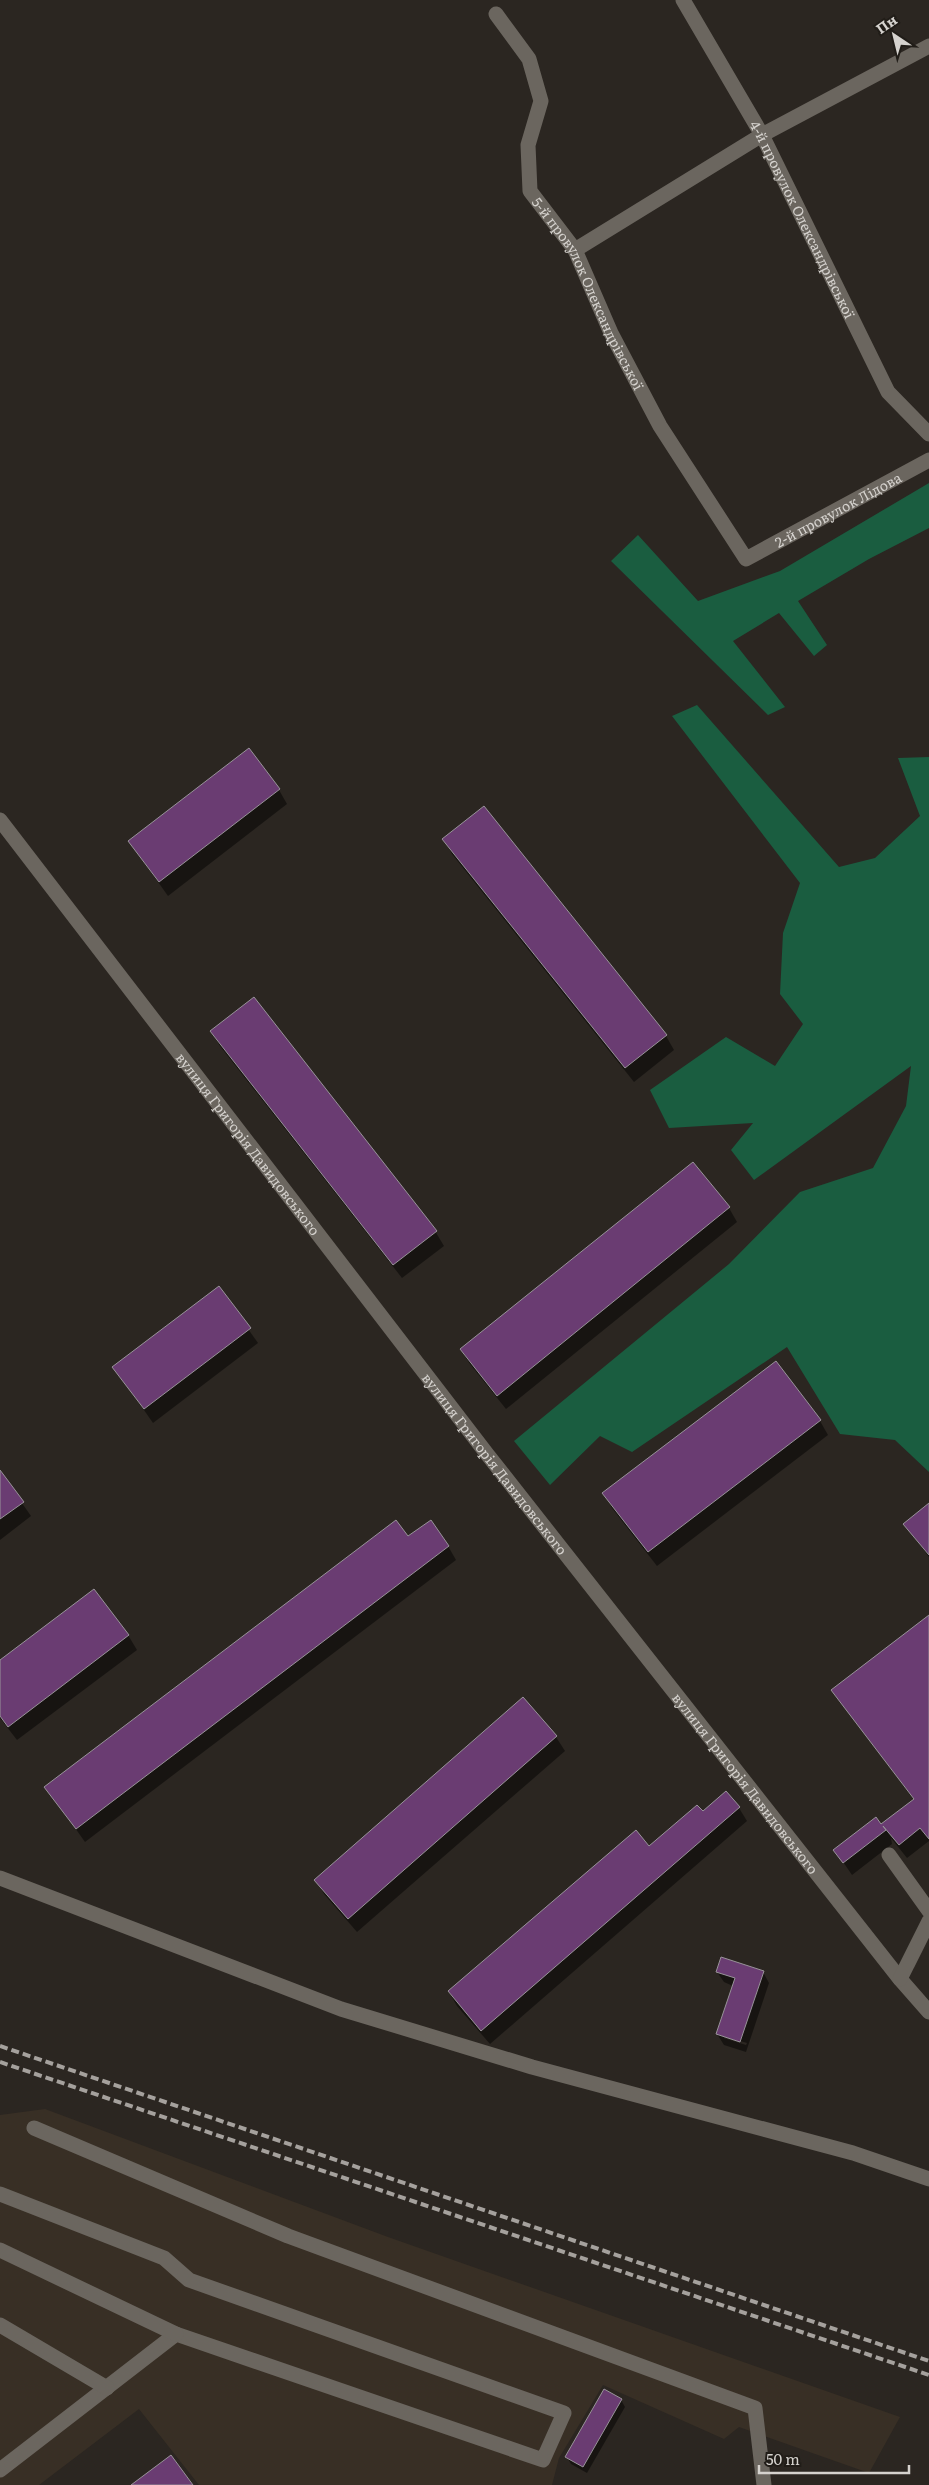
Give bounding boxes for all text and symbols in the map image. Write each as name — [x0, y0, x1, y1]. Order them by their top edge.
text: Пн — [871, 9, 901, 38]
north arrow — [869, 10, 919, 60]
street label: 4-й провулок Олександрівської — [745, 116, 860, 322]
street label: 5-й провулок Олександрівської — [528, 193, 649, 394]
street label: 2-й провулок Лідова — [771, 467, 905, 552]
street label: вулиця Григорія Давидовського — [172, 1048, 325, 1239]
street label: вулиця Григорія Давидовського — [418, 1368, 572, 1559]
street label: вулиця Григорія Давидовського — [668, 1688, 823, 1878]
scale bar — [759, 2442, 909, 2474]
text: 50 m — [766, 2447, 800, 2470]

